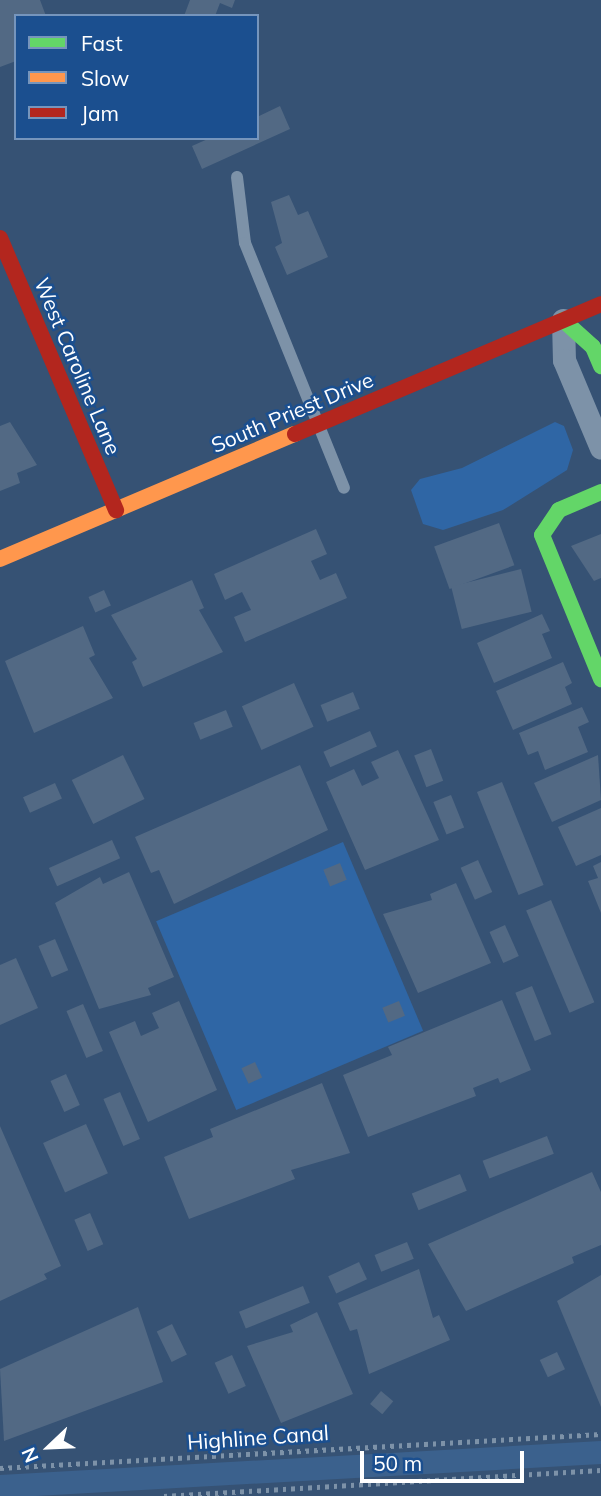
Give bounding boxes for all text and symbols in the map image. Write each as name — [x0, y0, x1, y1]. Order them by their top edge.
legend — [14, 14, 259, 140]
text: Fast — [81, 30, 123, 56]
text: Slow — [81, 65, 129, 91]
text: Jam — [81, 100, 119, 126]
street label: West Caroline Lane — [29, 274, 127, 458]
street label: South Priest Drive — [207, 366, 377, 458]
north arrow — [14, 1412, 84, 1482]
street label: Highline Canal — [186, 1419, 330, 1455]
scale bar — [363, 1436, 528, 1480]
text: N — [16, 1444, 44, 1467]
text: 50 m — [373, 1450, 422, 1476]

